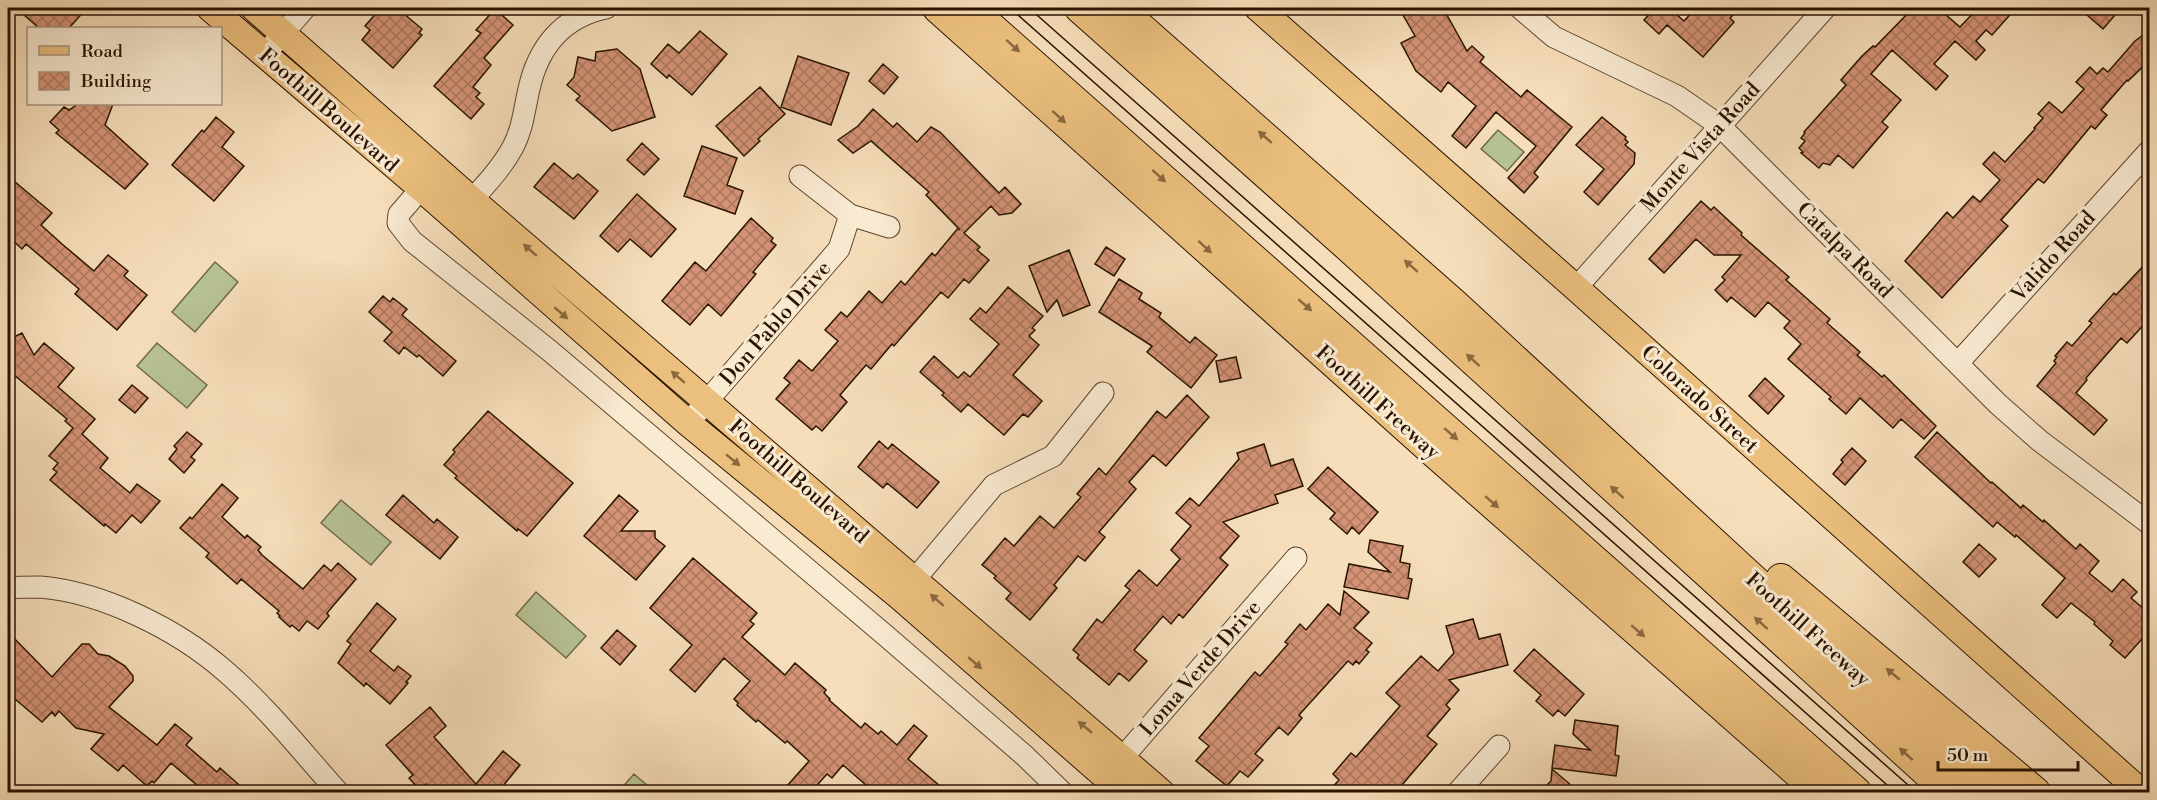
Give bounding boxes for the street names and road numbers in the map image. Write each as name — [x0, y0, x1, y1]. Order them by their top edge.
street label: Foothill Boulevard — [253, 43, 404, 179]
street label: Monte Vista Road — [1635, 77, 1766, 218]
street label: Catalpa Road — [1791, 197, 1898, 304]
street label: Valido Road — [2005, 206, 2102, 308]
street label: Don Pablo Drive — [715, 256, 837, 391]
street label: Foothill Freeway — [1310, 340, 1446, 466]
street label: Colorado Street — [1635, 340, 1764, 460]
street label: Foothill Boulevard — [723, 414, 874, 550]
street label: Foothill Freeway — [1740, 567, 1876, 693]
street label: Loma Verde Drive — [1134, 595, 1267, 742]

